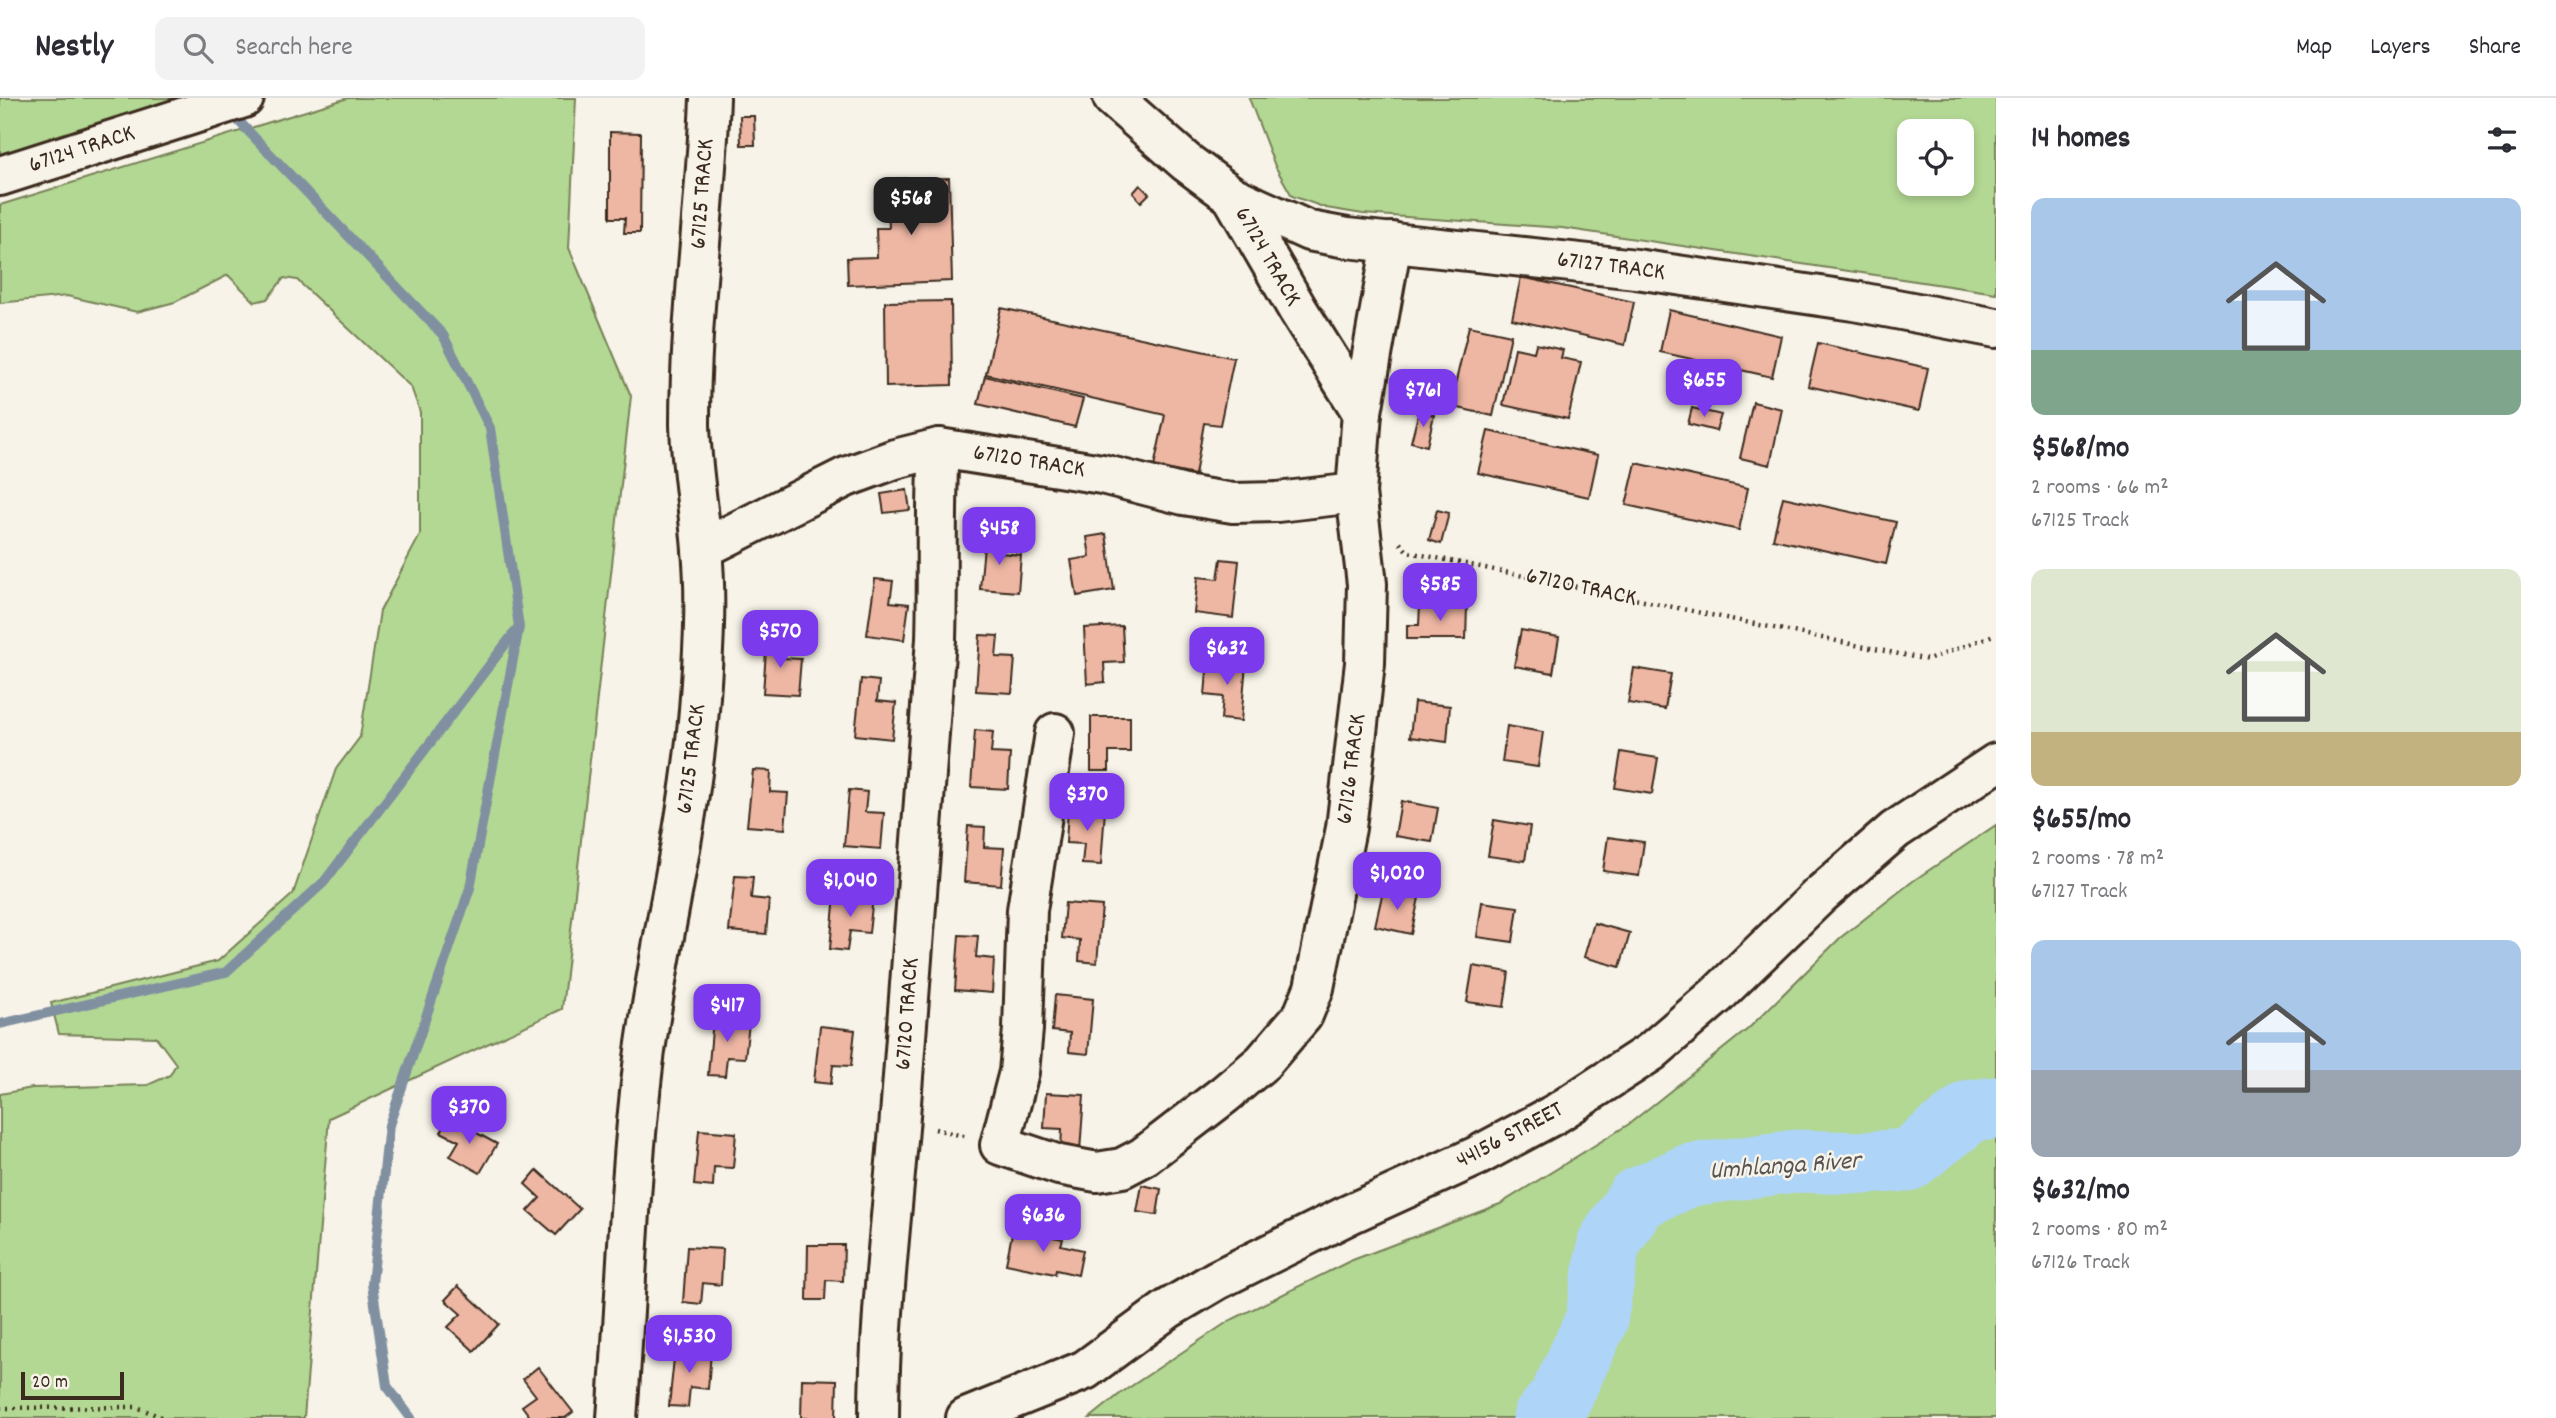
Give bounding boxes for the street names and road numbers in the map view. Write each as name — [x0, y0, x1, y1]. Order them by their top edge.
street label: 67124 TRACK — [25, 117, 139, 183]
street label: 67125 TRACK — [682, 138, 724, 250]
street label: 67124 TRACK — [1225, 201, 1309, 313]
street label: 67127 TRACK — [1555, 244, 1667, 290]
street label: 67120 TRACK — [971, 436, 1087, 488]
street label: 67120 TRACK — [1522, 560, 1640, 616]
street label: 67125 TRACK — [668, 702, 716, 816]
street label: 67126 TRACK — [1328, 712, 1376, 826]
street label: 67120 TRACK — [887, 957, 929, 1071]
street label: 44156 STREET — [1450, 1093, 1570, 1178]

